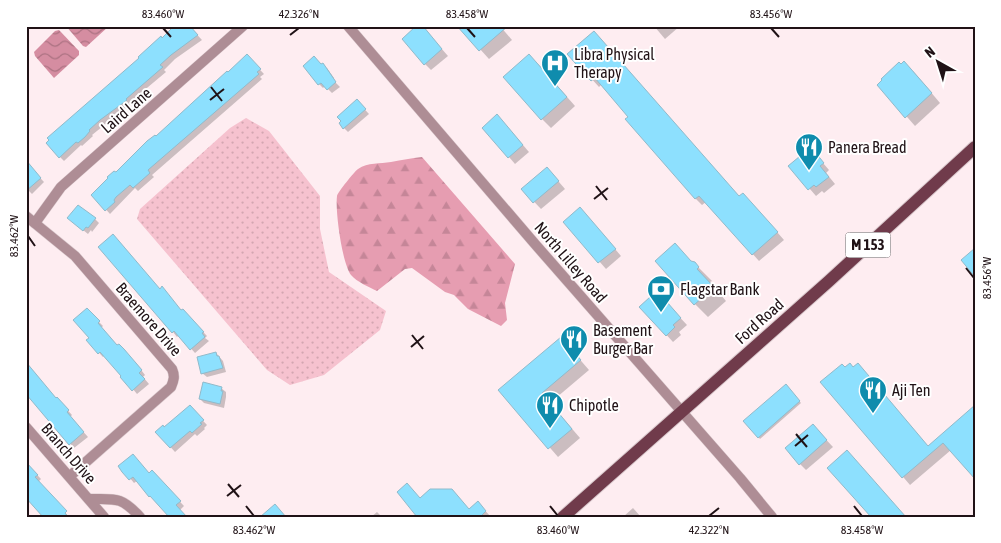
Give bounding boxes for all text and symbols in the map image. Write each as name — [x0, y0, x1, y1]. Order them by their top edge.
text: 83.460°W — [142, 7, 184, 21]
text: 42.326°N — [279, 7, 319, 21]
text: 83.458°W — [446, 7, 488, 21]
text: 83.456°W — [750, 7, 792, 21]
north arrow — [914, 38, 964, 88]
text: N — [922, 43, 938, 61]
place label: Libra Physical Therapy — [574, 45, 655, 82]
hospital icon: Libra Physical Therapy — [540, 48, 570, 87]
street label: Laird Lane — [97, 83, 155, 137]
restaurant icon: Panera Bread — [794, 132, 824, 171]
place label: Panera Bread — [828, 138, 907, 156]
text: 83.462°W — [7, 215, 21, 257]
street label: North Lilley Road — [530, 218, 611, 307]
road number: M 153 — [846, 232, 890, 258]
text: 83.456°W — [980, 257, 994, 299]
bank icon: Flagstar Bank — [646, 274, 676, 313]
street label: Braemore Drive — [112, 279, 186, 359]
place label: Flagstar Bank — [680, 280, 759, 299]
street label: Ford Road — [731, 295, 787, 347]
place label: Basement Burger Bar — [593, 321, 653, 358]
restaurant icon: Basement Burger Bar — [559, 324, 589, 363]
restaurant icon: Aji Ten — [858, 375, 888, 414]
place label: Aji Ten — [892, 381, 930, 400]
restaurant icon: Chipotle — [535, 390, 565, 429]
place label: Chipotle — [569, 396, 619, 415]
street label: Branch Drive — [38, 419, 100, 487]
text: 83.462°W — [233, 523, 275, 537]
text: 83.460°W — [537, 523, 579, 537]
text: 42.322°N — [689, 523, 729, 537]
text: 83.458°W — [841, 523, 883, 537]

